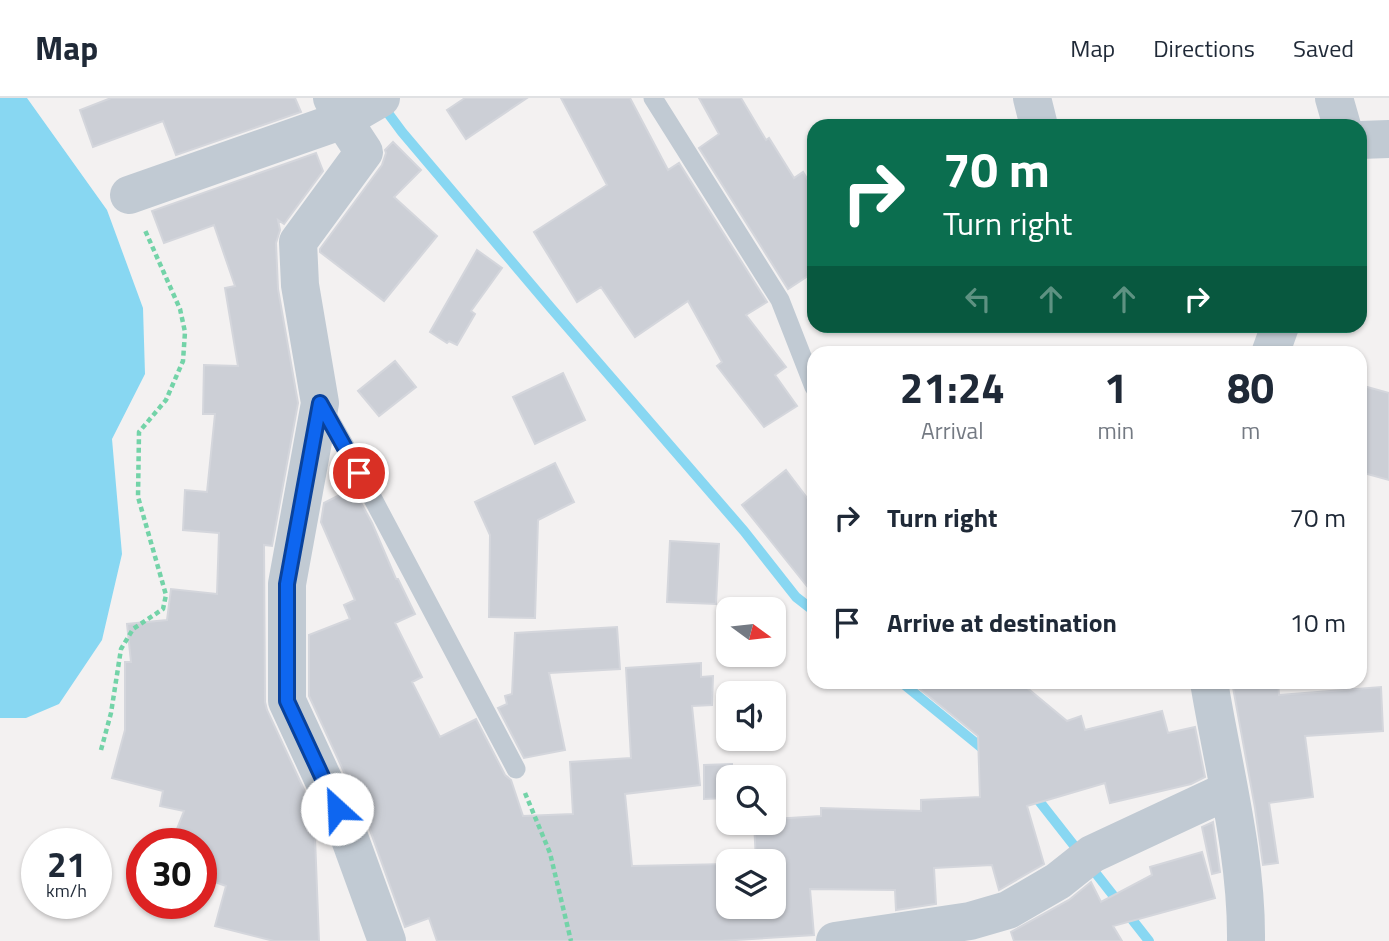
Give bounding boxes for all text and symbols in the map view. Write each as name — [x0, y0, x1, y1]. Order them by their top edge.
text: Map — [35, 23, 98, 73]
text: Map — [1070, 30, 1115, 66]
text: Directions — [1153, 30, 1255, 66]
text: Saved — [1293, 30, 1354, 66]
text: 70 m — [943, 131, 1050, 206]
icon: right — [828, 147, 919, 238]
text: Turn right — [943, 199, 1072, 247]
icon: left — [959, 280, 997, 318]
icon: ahead — [1032, 280, 1070, 318]
icon: ahead — [1105, 280, 1143, 318]
icon: right — [1178, 280, 1216, 318]
text: 21:24 — [900, 355, 1005, 419]
text: 1 — [1104, 355, 1128, 419]
text: 80 — [1227, 355, 1274, 419]
text: Arrival — [921, 413, 983, 448]
text: min — [1098, 413, 1134, 448]
text: m — [1241, 413, 1260, 448]
pin — [329, 443, 389, 503]
icon: arrive — [340, 454, 378, 492]
text: Turn right — [887, 498, 998, 537]
text: 70 m — [1289, 498, 1346, 537]
icon: right — [828, 499, 866, 537]
north arrow — [716, 597, 786, 667]
map controls — [716, 597, 786, 919]
text: Arrive at destination — [887, 603, 1117, 642]
text: 10 m — [1289, 603, 1346, 642]
icon: arrive — [828, 604, 866, 642]
button: sound — [716, 681, 786, 751]
button: search — [716, 765, 786, 835]
position arrow — [300, 772, 374, 846]
speed limit sign: 30 — [126, 828, 217, 919]
text: 21 — [47, 837, 86, 891]
button: layers — [716, 849, 786, 919]
text: km/h — [46, 877, 87, 904]

